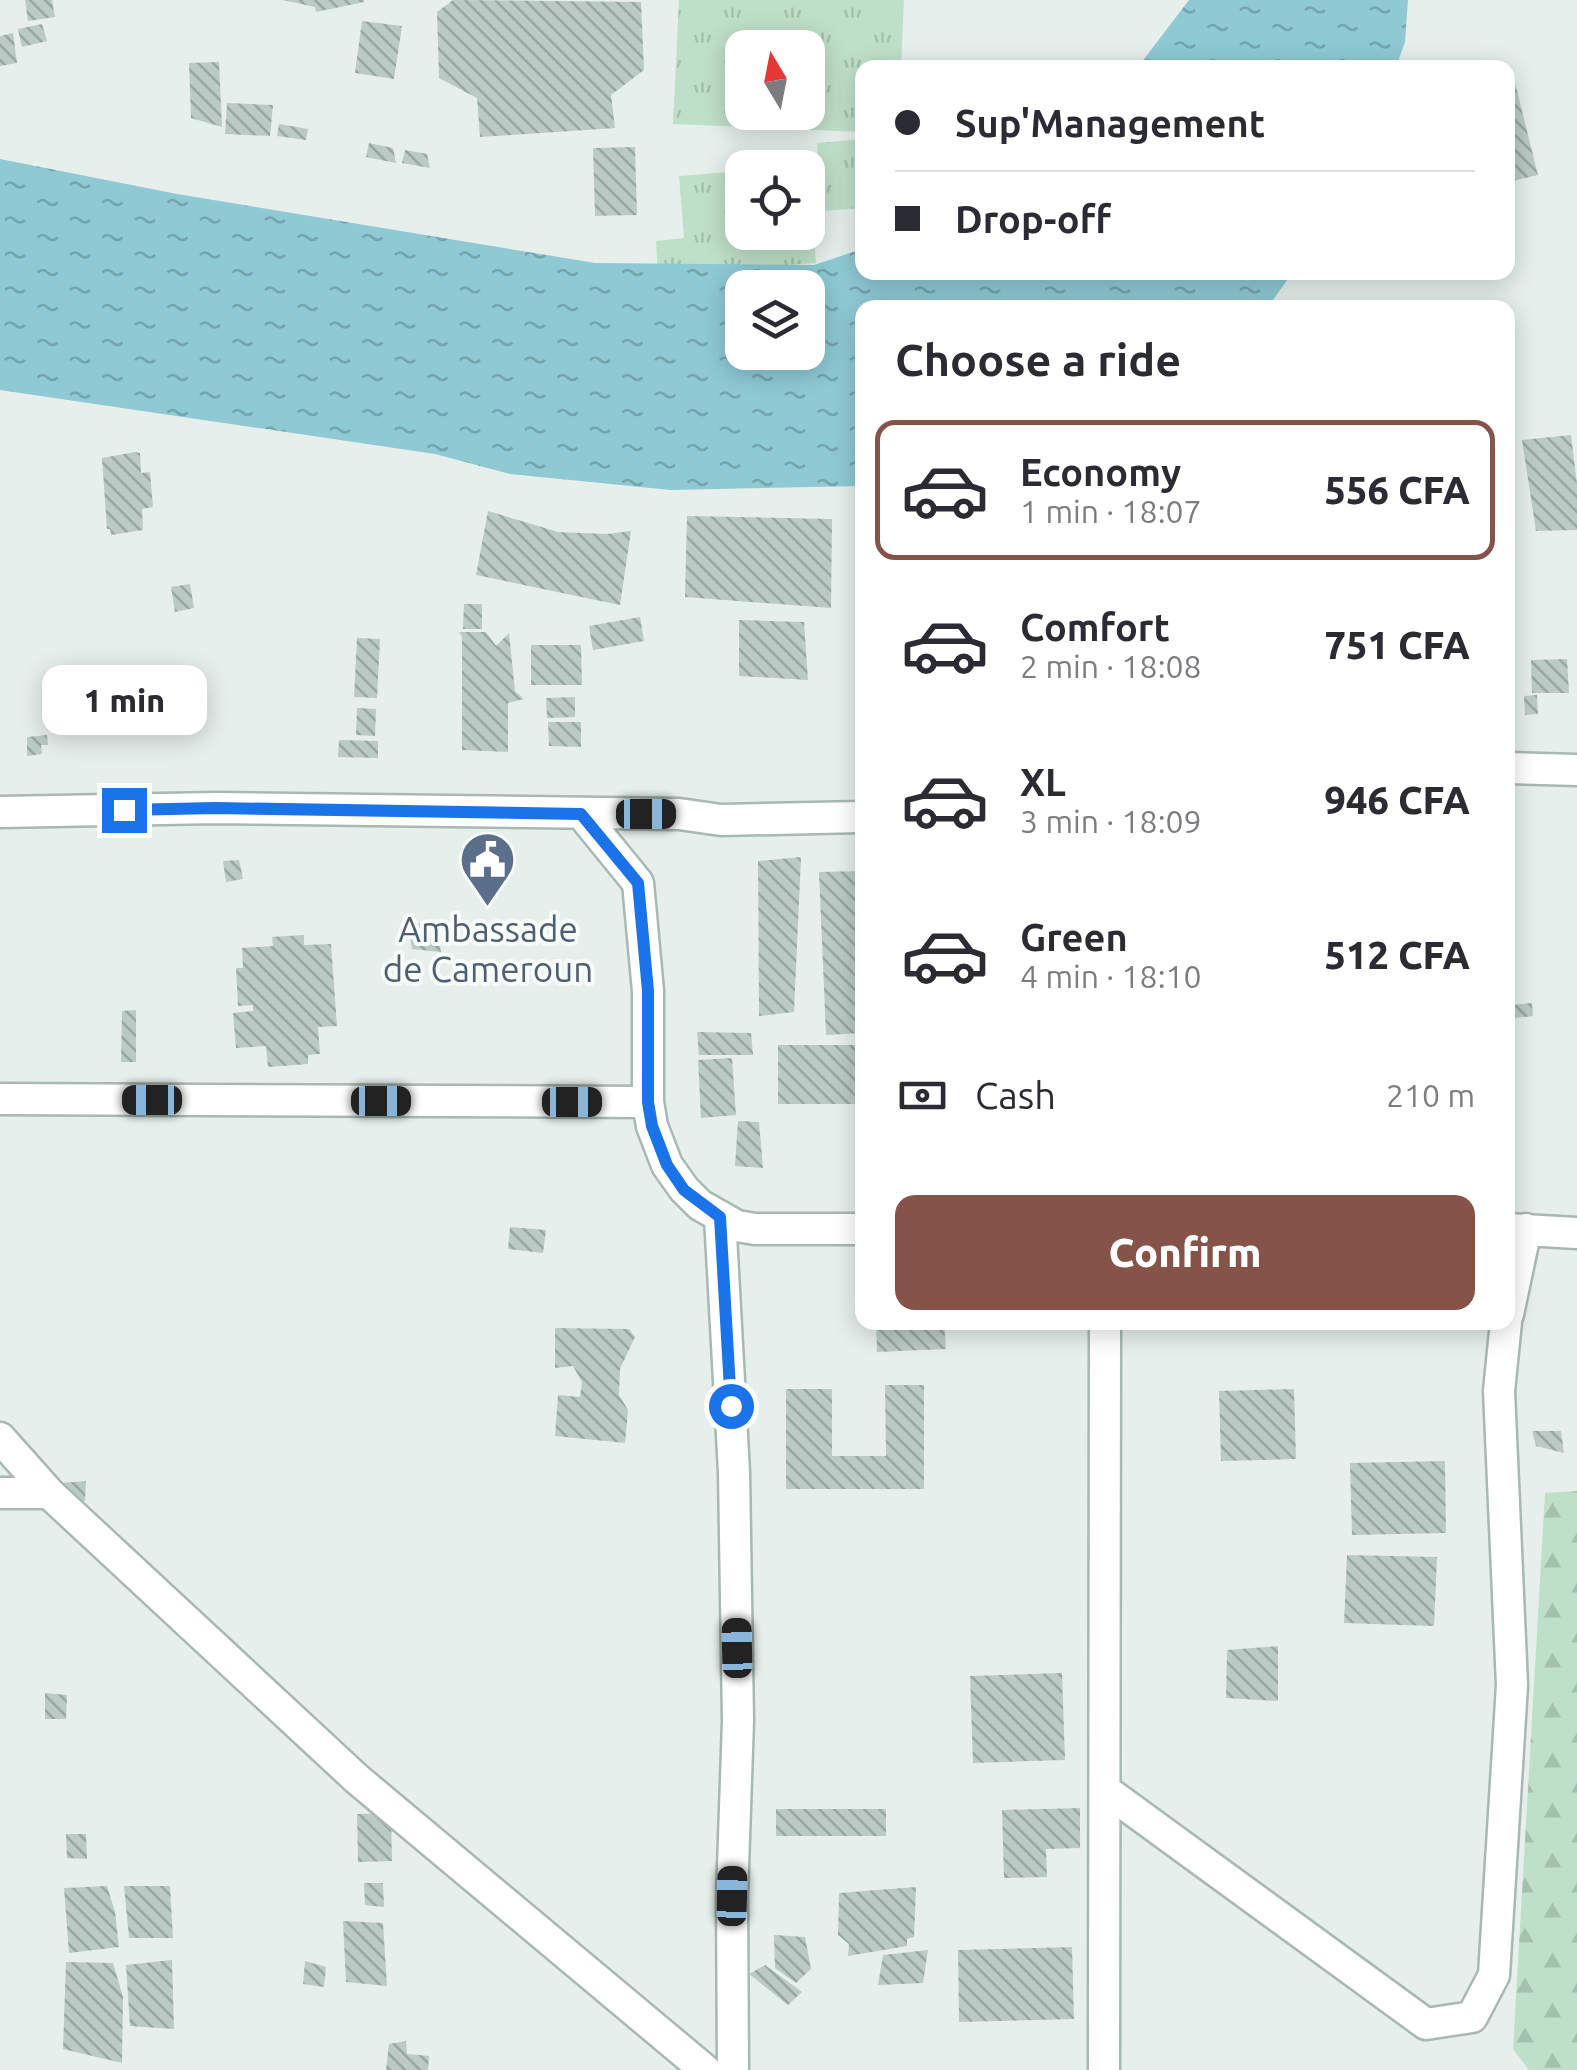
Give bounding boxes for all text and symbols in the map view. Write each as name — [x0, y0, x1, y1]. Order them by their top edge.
north arrow — [725, 30, 825, 130]
map controls — [725, 30, 825, 370]
text: Sup'Management — [955, 102, 1265, 144]
button: locate — [725, 150, 825, 250]
text: Drop-off — [955, 198, 1111, 240]
button: layers — [725, 270, 825, 370]
text: Choose a ride — [895, 334, 1181, 385]
icon: car — [900, 445, 990, 535]
text: Economy — [1020, 451, 1181, 493]
text: 556 CFA — [1325, 469, 1470, 511]
text: 1 min · 18:07 — [1020, 493, 1202, 529]
icon: car — [900, 600, 990, 690]
text: Comfort — [1020, 606, 1170, 648]
text: 751 CFA — [1325, 624, 1470, 666]
text: 2 min · 18:08 — [1020, 648, 1202, 684]
callout: 1 min — [42, 665, 206, 735]
text: 1 min — [84, 682, 165, 718]
icon: car — [900, 755, 990, 845]
text: XL — [1020, 761, 1066, 803]
text: 946 CFA — [1325, 779, 1470, 821]
route end — [102, 788, 147, 833]
car — [616, 799, 676, 829]
text: 3 min · 18:09 — [1020, 803, 1202, 839]
public building icon: Ambassade de Cameroun — [458, 829, 518, 908]
place label: Ambassade de Cameroun — [383, 909, 593, 989]
icon: car — [900, 910, 990, 1000]
text: Green — [1020, 916, 1128, 958]
text: 512 CFA — [1325, 934, 1470, 976]
text: 4 min · 18:10 — [1020, 958, 1202, 994]
icon: cash — [895, 1068, 950, 1123]
text: Cash — [975, 1074, 1056, 1116]
text: 210 m — [1386, 1077, 1475, 1113]
car — [122, 1085, 182, 1115]
car — [351, 1086, 411, 1116]
car — [542, 1087, 602, 1117]
button: Confirm — [895, 1195, 1475, 1310]
route start — [709, 1384, 754, 1429]
car — [721, 1618, 753, 1678]
car — [716, 1866, 748, 1926]

